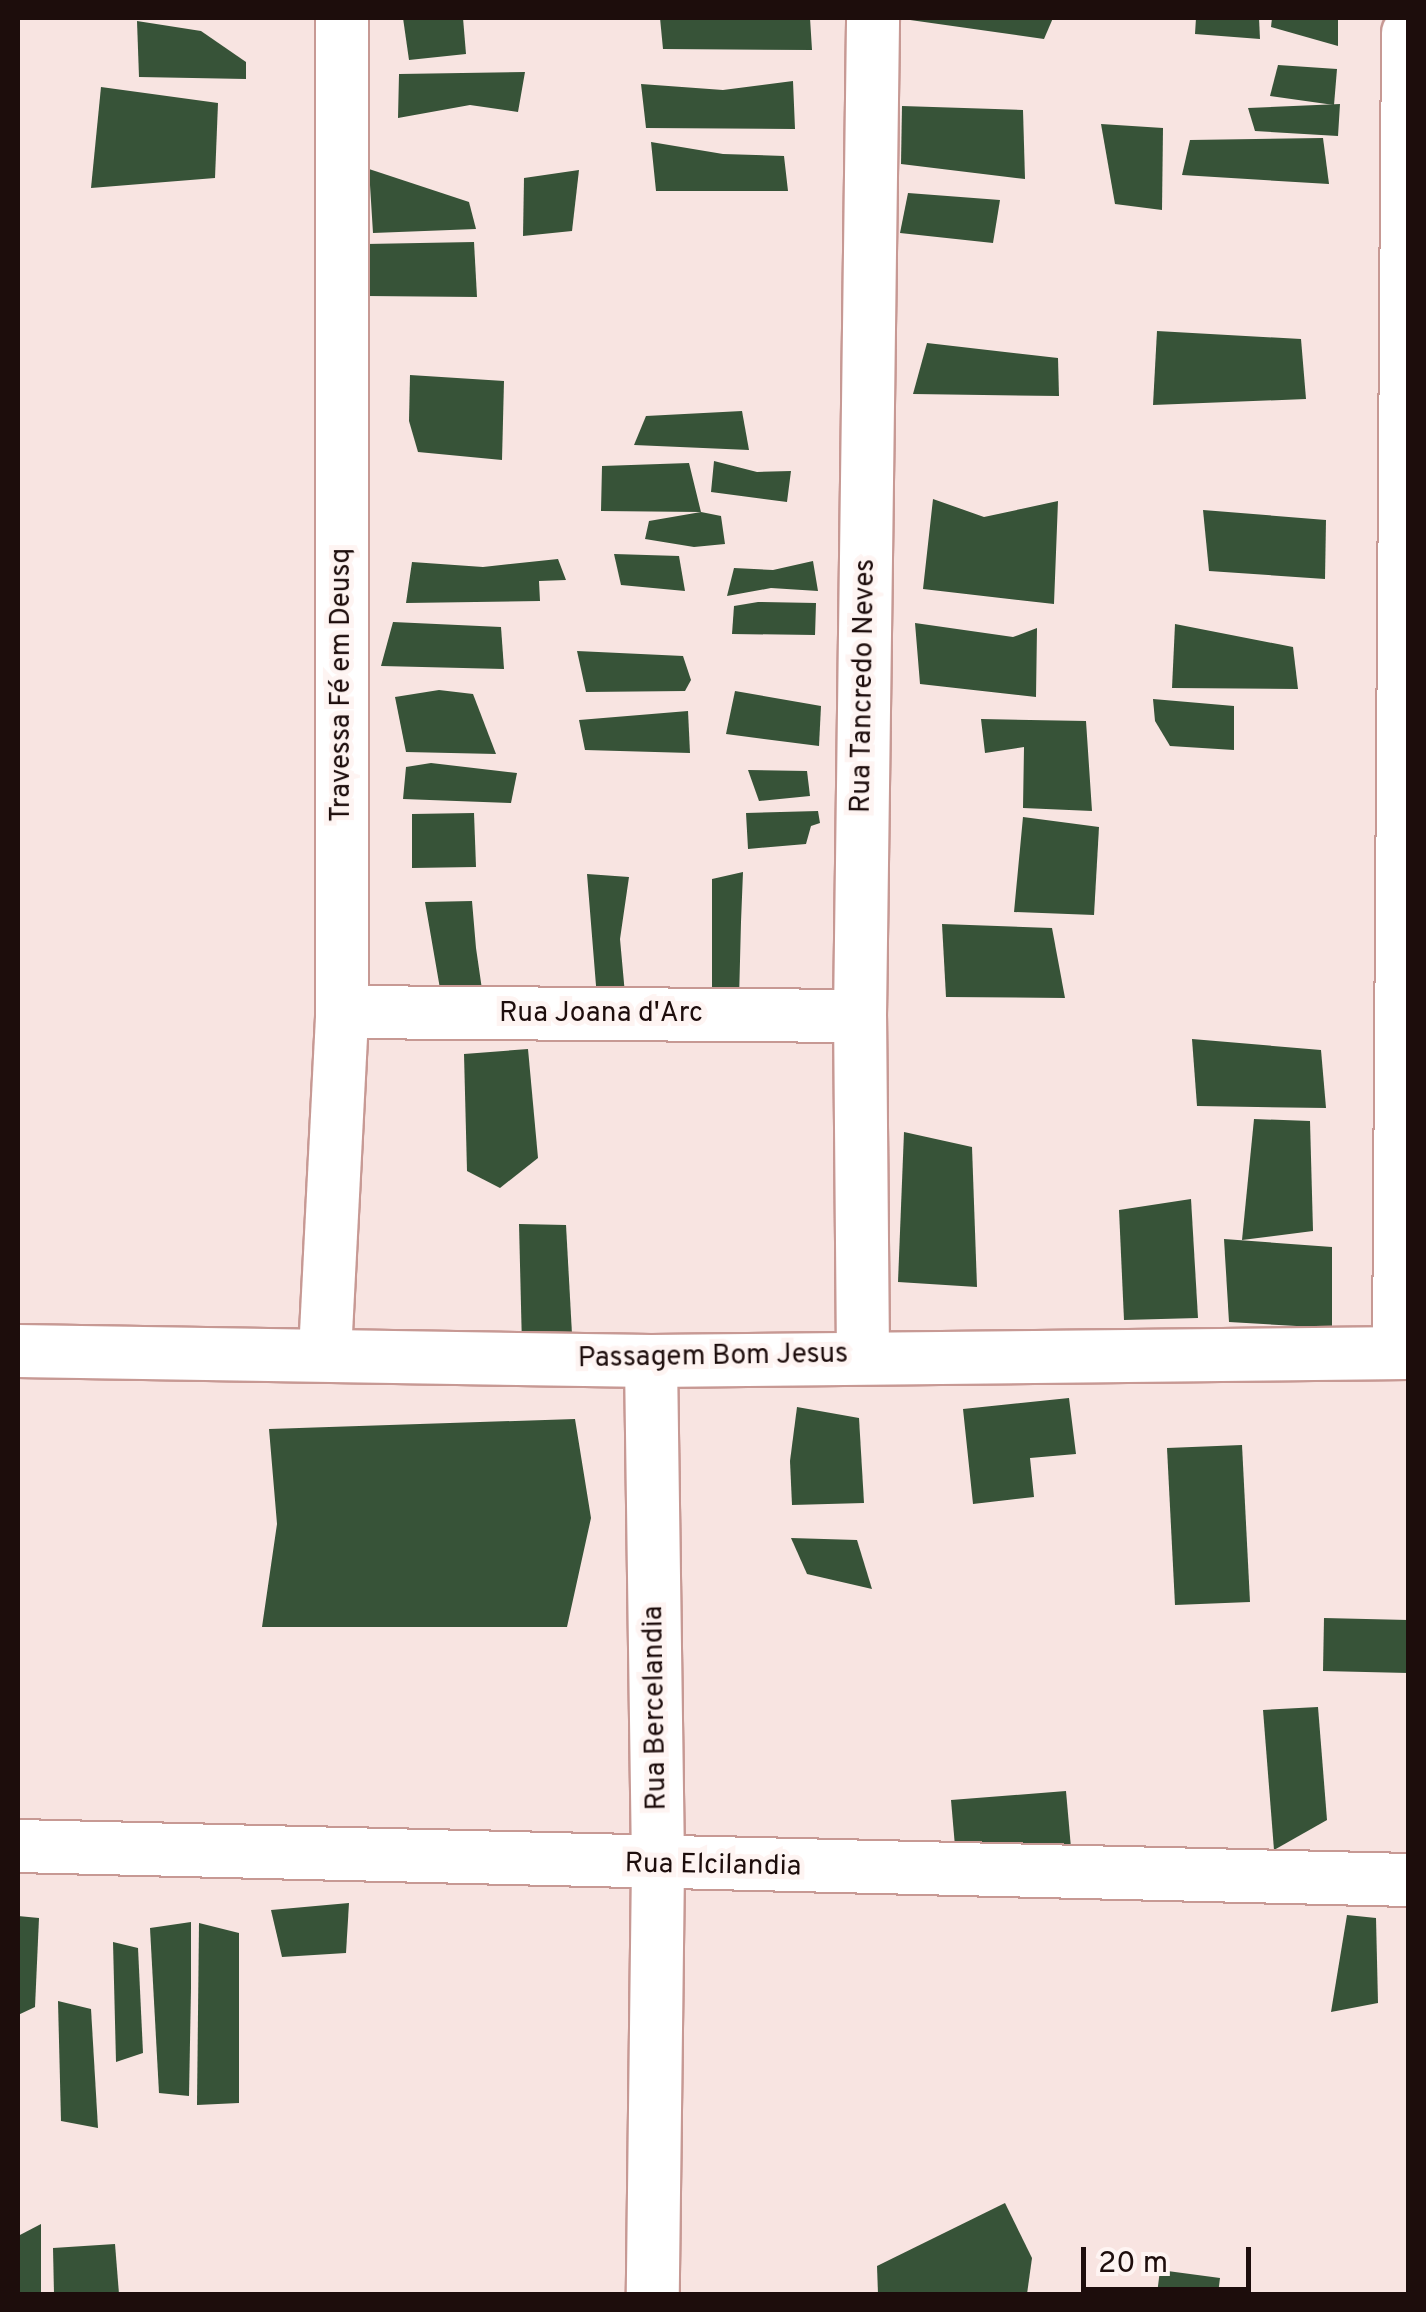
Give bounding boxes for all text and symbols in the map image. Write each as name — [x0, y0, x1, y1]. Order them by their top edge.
street label: Travessa Fé em Deusq — [325, 548, 359, 822]
street label: Rua Tancredo Neves — [845, 558, 883, 814]
street label: Rua Joana d'Arc — [499, 997, 703, 1031]
street label: Passagem Bom Jesus — [578, 1338, 848, 1376]
street label: Rua Bercelandia — [637, 1605, 675, 1811]
street label: Rua Elcilandia — [624, 1848, 802, 1884]
scale bar — [1086, 2227, 1256, 2289]
text: 20 m — [1098, 2246, 1168, 2283]

